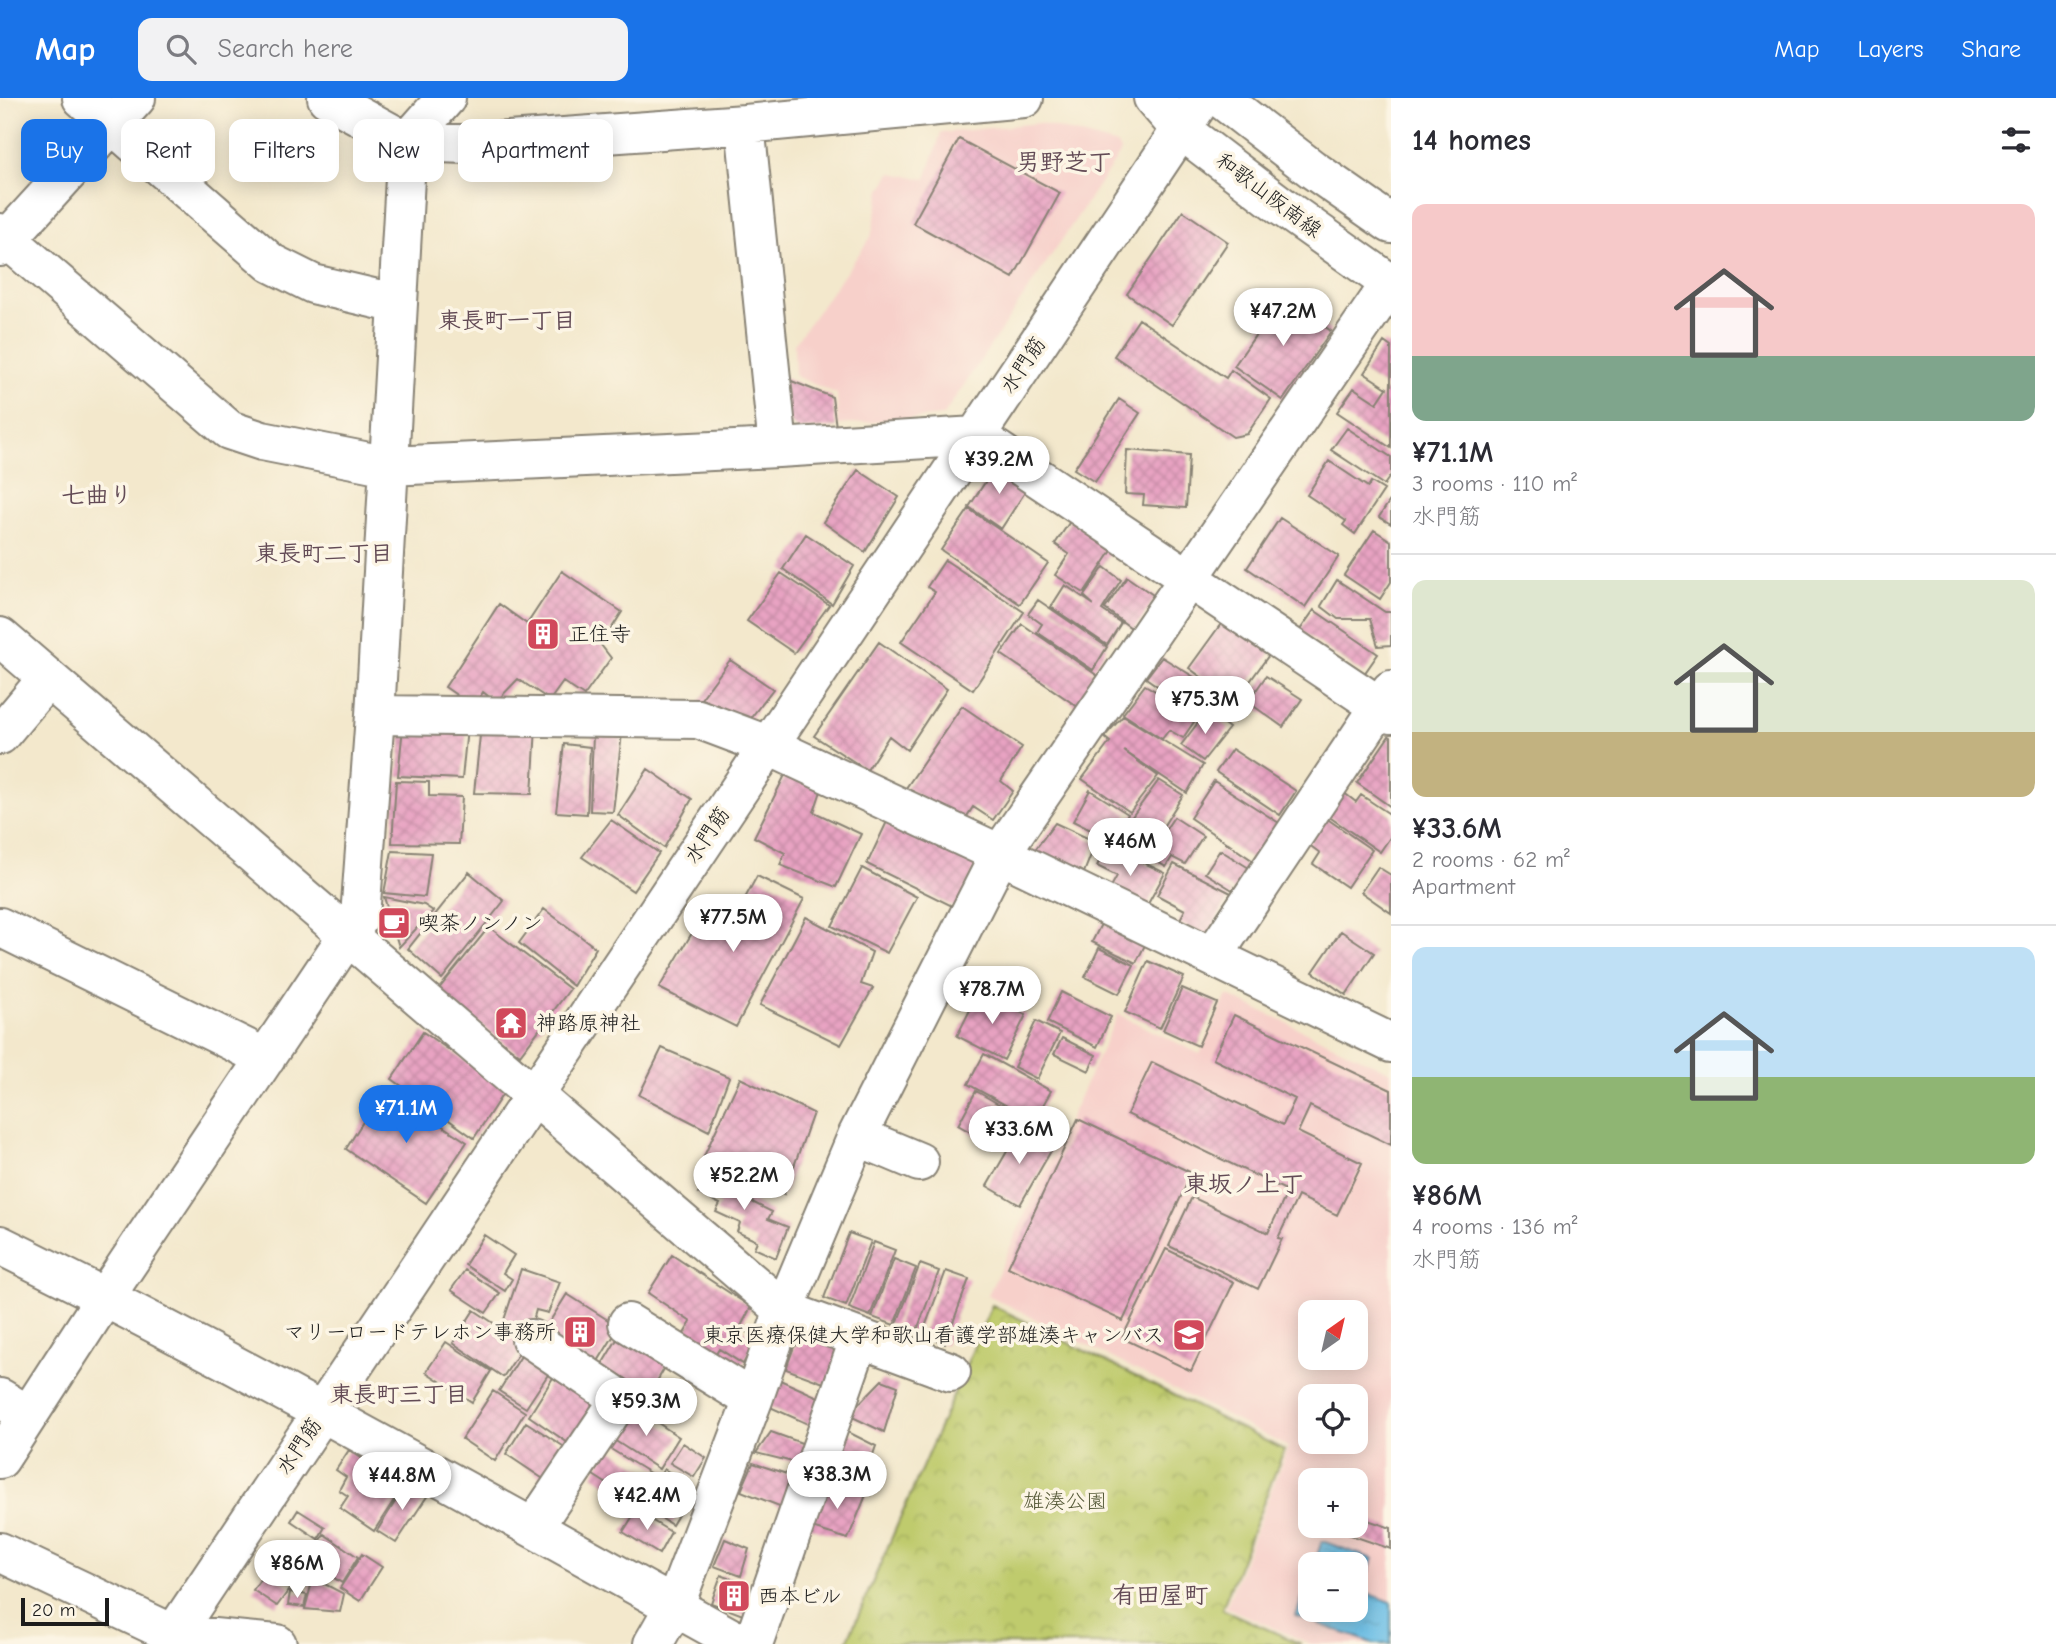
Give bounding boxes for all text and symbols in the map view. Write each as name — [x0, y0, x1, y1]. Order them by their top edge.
search box — [138, 18, 628, 81]
text: Map — [35, 30, 96, 68]
icon: search — [162, 30, 200, 68]
text: Search here — [218, 34, 353, 64]
text: Map — [1774, 35, 1820, 63]
text: Layers — [1858, 35, 1923, 63]
text: Share — [1961, 35, 2021, 63]
chip: Buy — [21, 119, 107, 182]
chip: Rent — [121, 119, 215, 182]
chip: Filters — [229, 119, 339, 182]
chip: New — [353, 119, 444, 182]
chip: Apartment — [458, 119, 613, 182]
icon: filters — [1997, 121, 2035, 159]
text: 14 homes — [1412, 123, 1531, 158]
district label: 男野芝丁 — [1016, 148, 1112, 176]
street label: 和歌山阪南線 — [1211, 148, 1327, 242]
icon: home — [1661, 250, 1787, 376]
pin: ¥47.2M — [1226, 288, 1340, 348]
text: ¥47.2M — [1250, 297, 1316, 324]
district label: 東長町一丁目 — [438, 307, 576, 334]
street label: 水門筋 — [995, 332, 1051, 398]
text: ¥71.1M — [1412, 435, 1493, 470]
pin: ¥39.2M — [942, 436, 1056, 496]
text: ¥39.2M — [965, 445, 1033, 472]
text: 3 rooms · 110 m² — [1412, 470, 1577, 497]
district label: 七曲り — [61, 481, 133, 509]
text: 水門筋 — [1412, 503, 1481, 530]
district label: 東長町二丁目 — [255, 540, 393, 567]
building icon: 正住寺 — [524, 615, 562, 653]
place label: 正住寺 — [568, 622, 631, 646]
icon: home — [1661, 625, 1787, 751]
pin: ¥75.3M — [1148, 676, 1262, 736]
text: ¥75.3M — [1171, 685, 1239, 712]
street label: 水門筋 — [679, 802, 735, 868]
text: ¥33.6M — [1412, 811, 1502, 846]
pin: ¥46M — [1089, 818, 1171, 878]
text: ¥46M — [1104, 827, 1156, 854]
text: 2 rooms · 62 m² — [1412, 846, 1570, 873]
text: Apartment — [1412, 873, 1515, 900]
pin: ¥77.5M — [676, 894, 790, 954]
text: ¥77.5M — [700, 903, 766, 930]
cafe icon: 喫茶ノンノン — [375, 904, 413, 942]
place label: 喫茶ノンノン — [418, 911, 543, 935]
pin: ¥78.7M — [935, 967, 1049, 1026]
text: ¥78.7M — [959, 975, 1025, 1002]
icon: home — [1661, 993, 1787, 1119]
temple icon: 神路原神社 — [492, 1004, 530, 1042]
place label: 神路原神社 — [536, 1011, 641, 1035]
pin: ¥71.1M — [349, 1086, 463, 1145]
text: ¥71.1M — [375, 1094, 437, 1121]
pin: ¥33.6M — [962, 1107, 1076, 1166]
text: ¥33.6M — [985, 1115, 1053, 1142]
pin: ¥52.2M — [687, 1152, 801, 1212]
text: ¥52.2M — [709, 1161, 779, 1188]
district label: 東坂ノ上丁 — [1184, 1170, 1304, 1198]
text: ¥86M — [1412, 1178, 1482, 1213]
text: 4 rooms · 136 m² — [1412, 1213, 1578, 1240]
text: 水門筋 — [1412, 1246, 1481, 1273]
north arrow — [1298, 1300, 1368, 1370]
map controls — [1298, 1300, 1368, 1622]
building icon: マリーロードテレホン事務所 — [561, 1313, 599, 1351]
school or university icon: 東京医療保健大学和歌山看護学部雄湊キャンバス — [1170, 1316, 1208, 1354]
place label: マリーロードテレホン事務所 — [284, 1320, 556, 1344]
place label: 東京医療保健大学和歌山看護学部雄湊キャンバス — [703, 1323, 1164, 1347]
pin: ¥59.3M — [589, 1378, 703, 1438]
district label: 東長町三丁目 — [330, 1381, 468, 1408]
button: locate — [1298, 1384, 1368, 1454]
text: ¥59.3M — [611, 1387, 681, 1414]
street label: 水門筋 — [271, 1413, 327, 1479]
pin: ¥44.8M — [345, 1452, 459, 1512]
pin: ¥38.3M — [780, 1452, 894, 1511]
text: ¥38.3M — [803, 1460, 871, 1487]
text: ¥44.8M — [368, 1461, 436, 1488]
button: + — [1298, 1468, 1368, 1538]
pin: ¥42.4M — [590, 1472, 704, 1532]
text: ¥42.4M — [613, 1481, 681, 1508]
park label: 雄湊公園 — [1023, 1489, 1107, 1513]
pin: ¥86M — [256, 1540, 338, 1600]
text: ¥86M — [270, 1549, 324, 1576]
button: − — [1298, 1552, 1368, 1622]
building icon: 西本ビル — [715, 1577, 753, 1615]
district label: 有田屋町 — [1112, 1581, 1208, 1609]
place label: 西本ビル — [758, 1584, 842, 1608]
scale bar — [21, 1595, 108, 1627]
text: 20 m — [32, 1599, 76, 1621]

